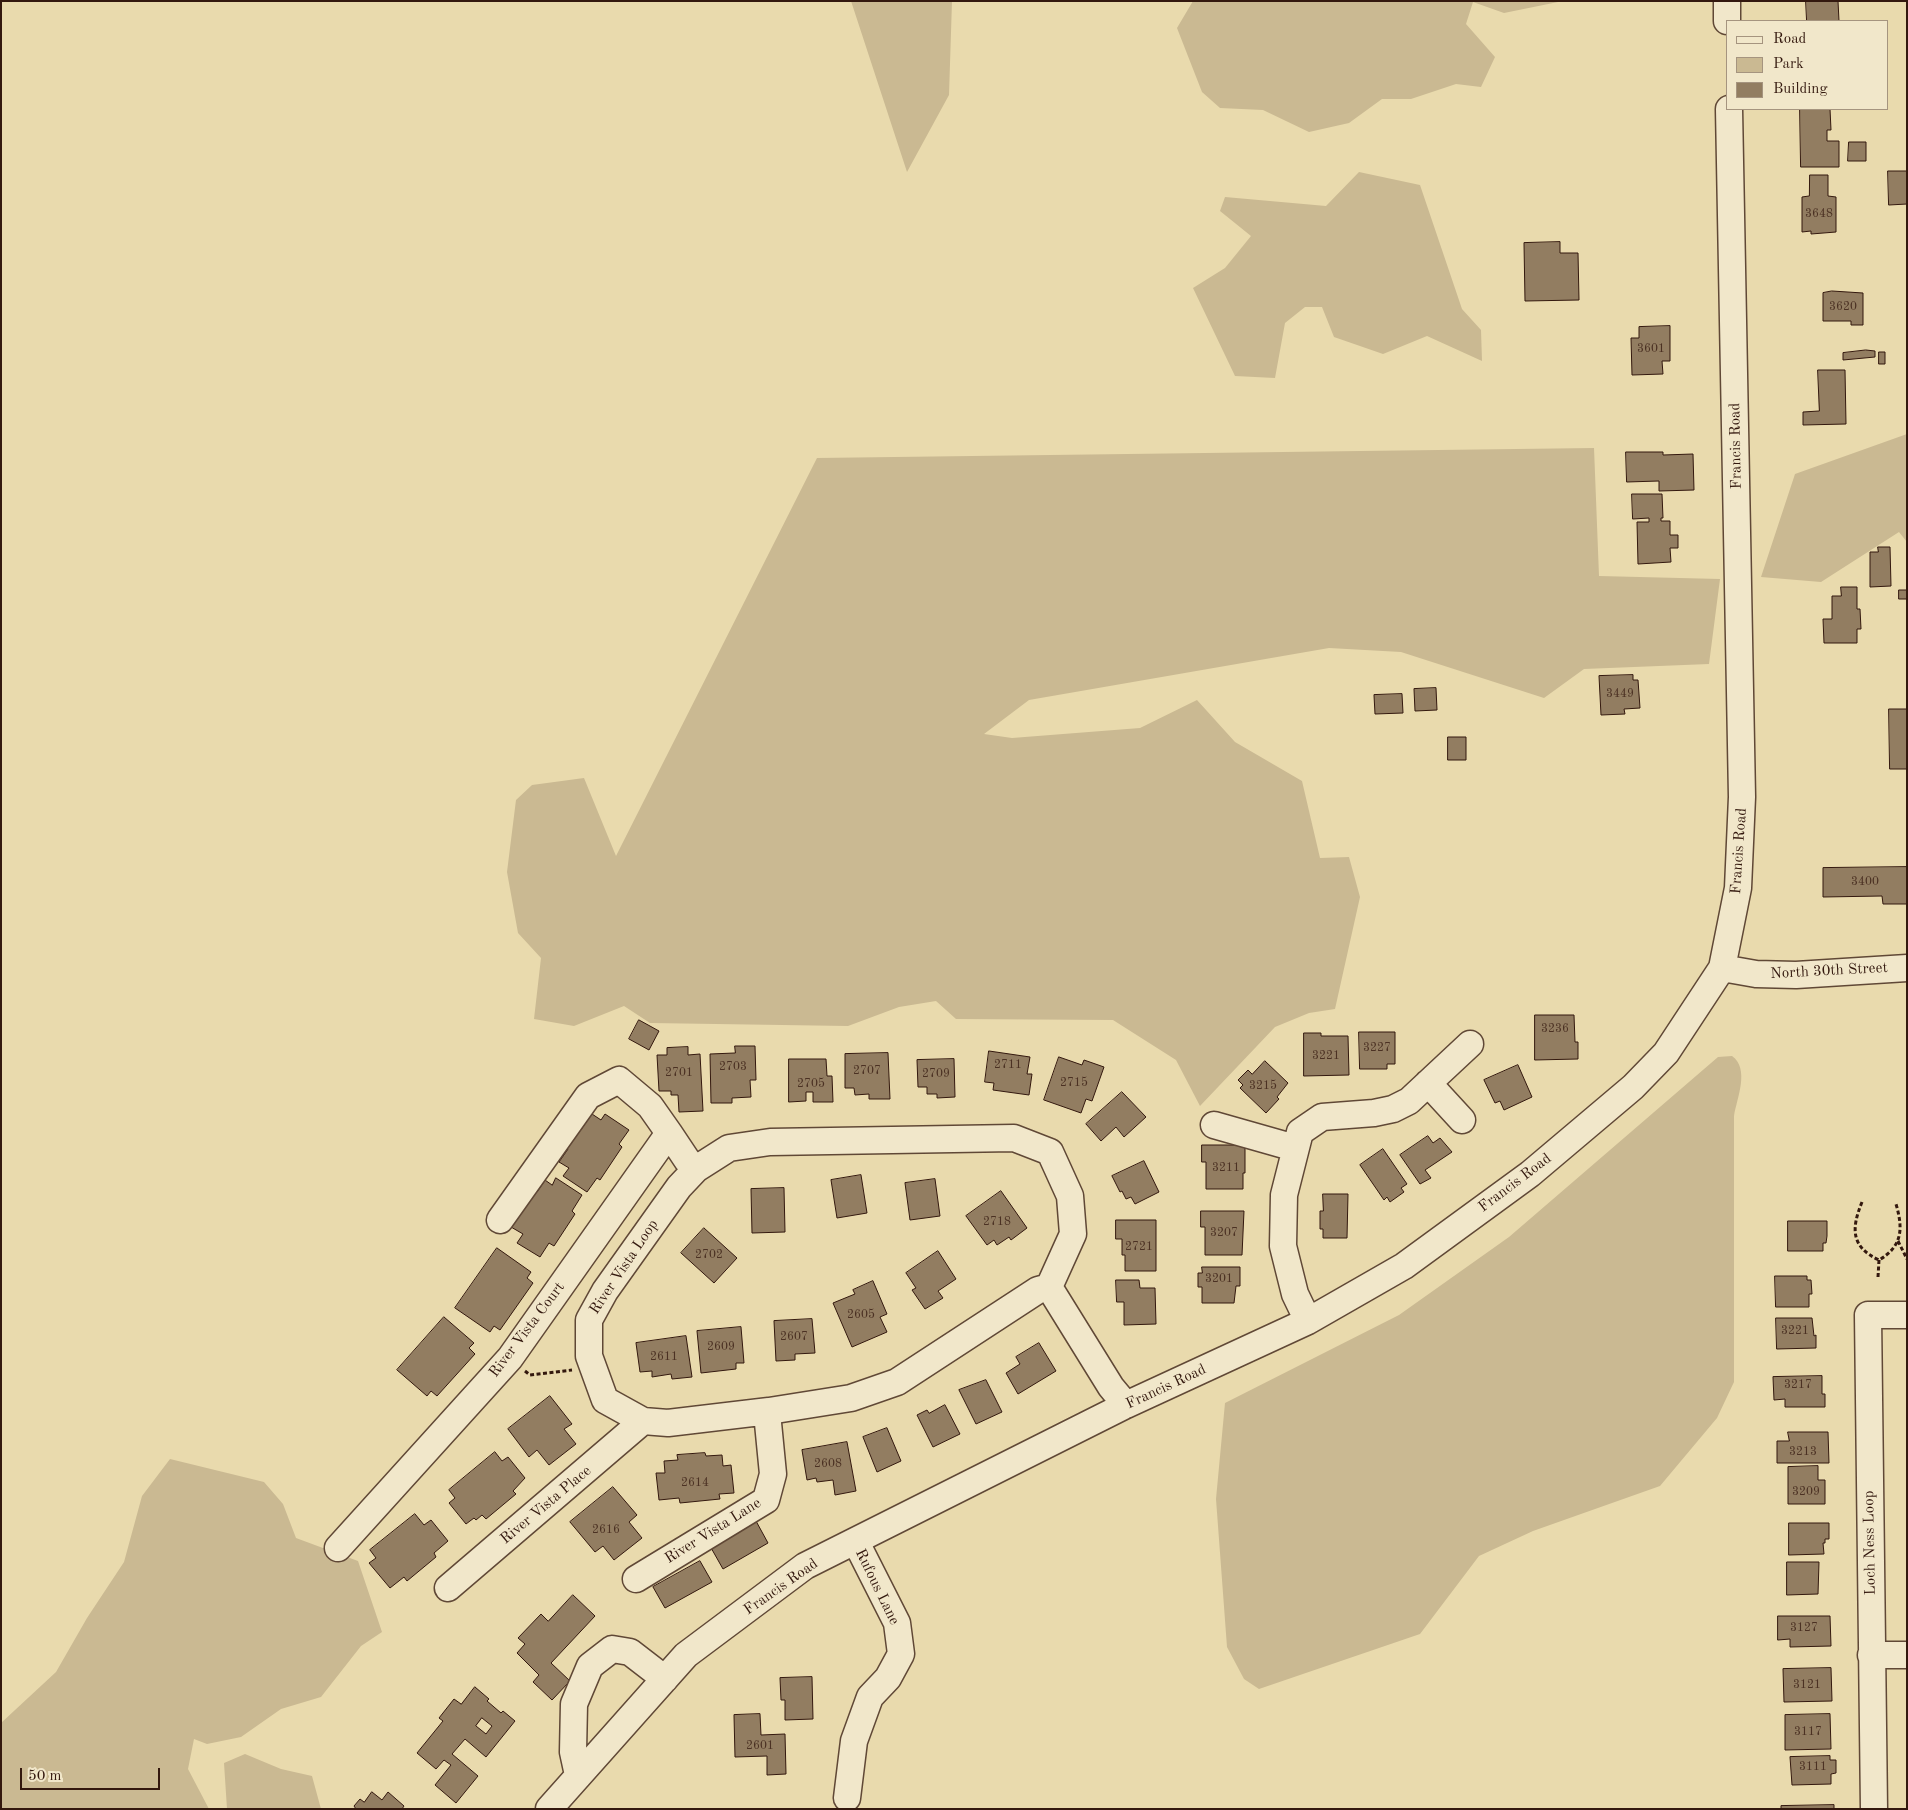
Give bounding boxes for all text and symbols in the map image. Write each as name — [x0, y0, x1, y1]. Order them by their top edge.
legend — [1726, 20, 1888, 110]
text: Road — [1773, 32, 1806, 47]
text: Park — [1773, 57, 1804, 72]
text: Building — [1773, 82, 1828, 97]
house number: 3648 — [1805, 207, 1833, 221]
house number: 3620 — [1829, 300, 1857, 314]
house number: 3601 — [1637, 342, 1665, 356]
street label: Francis Road — [1726, 403, 1746, 489]
house number: 3449 — [1606, 687, 1634, 701]
street label: Francis Road — [1727, 807, 1751, 895]
house number: 3400 — [1851, 875, 1879, 889]
street label: North 30th Street — [1770, 959, 1888, 983]
house number: 3236 — [1541, 1022, 1569, 1036]
house number: 3227 — [1363, 1041, 1391, 1055]
house number: 3221 — [1312, 1049, 1340, 1063]
house number: 2711 — [994, 1058, 1022, 1072]
house number: 2703 — [719, 1060, 747, 1074]
house number: 2707 — [853, 1064, 881, 1078]
house number: 2701 — [665, 1066, 693, 1080]
house number: 2709 — [922, 1067, 950, 1081]
house number: 2715 — [1060, 1076, 1088, 1090]
house number: 2705 — [797, 1077, 825, 1091]
house number: 3215 — [1249, 1079, 1277, 1093]
street label: Francis Road — [1475, 1150, 1555, 1216]
house number: 3211 — [1212, 1161, 1240, 1175]
house number: 2718 — [983, 1215, 1011, 1229]
street label: River Vista Loop — [586, 1216, 662, 1318]
house number: 3207 — [1210, 1226, 1238, 1240]
house number: 2721 — [1125, 1240, 1153, 1254]
house number: 2702 — [695, 1248, 723, 1262]
house number: 3201 — [1205, 1272, 1233, 1286]
street label: River Vista Court — [485, 1279, 569, 1381]
house number: 2605 — [847, 1308, 875, 1322]
house number: 3221 — [1781, 1324, 1809, 1338]
house number: 2607 — [780, 1330, 808, 1344]
house number: 2609 — [707, 1340, 735, 1354]
house number: 2611 — [650, 1350, 678, 1364]
street label: Francis Road — [1123, 1361, 1209, 1413]
house number: 3217 — [1784, 1378, 1812, 1392]
house number: 3213 — [1789, 1445, 1817, 1459]
house number: 2608 — [814, 1457, 842, 1471]
street label: River Vista Place — [497, 1462, 595, 1548]
house number: 2614 — [681, 1476, 709, 1490]
house number: 3209 — [1792, 1485, 1820, 1499]
street label: Loch Ness Loop — [1860, 1490, 1880, 1596]
street label: River Vista Lane — [662, 1494, 764, 1568]
house number: 2616 — [592, 1523, 620, 1537]
street label: Rufous Lane — [851, 1546, 903, 1628]
street label: Francis Road — [740, 1555, 822, 1619]
house number: 3127 — [1790, 1621, 1818, 1635]
house number: 3121 — [1793, 1678, 1821, 1692]
house number: 3117 — [1794, 1725, 1822, 1739]
house number: 2601 — [746, 1739, 774, 1753]
scale bar — [22, 1758, 162, 1790]
house number: 3111 — [1799, 1760, 1827, 1774]
text: 50 m — [28, 1769, 62, 1784]

